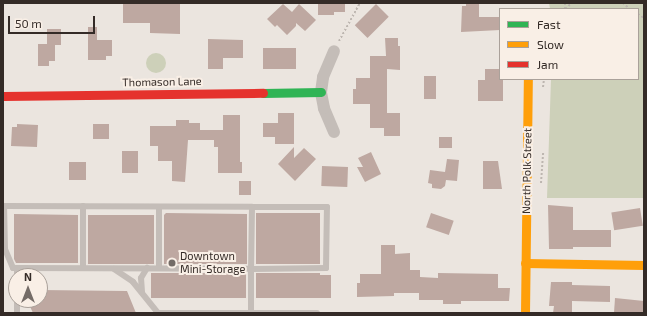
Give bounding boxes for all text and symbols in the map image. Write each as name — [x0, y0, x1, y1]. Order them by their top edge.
scale bar — [10, 8, 97, 34]
legend — [499, 8, 639, 80]
text: 50 m — [15, 16, 42, 30]
text: Fast — [537, 17, 560, 31]
text: Slow — [537, 37, 564, 51]
text: Jam — [537, 57, 558, 71]
street label: Thomason Lane — [122, 75, 202, 89]
street label: North Polk Street — [520, 128, 534, 214]
place label: Downtown Mini-Storage — [180, 250, 245, 276]
marker: Downtown Mini-Storage — [167, 258, 177, 268]
north arrow — [8, 268, 48, 308]
text: N — [24, 270, 32, 283]

